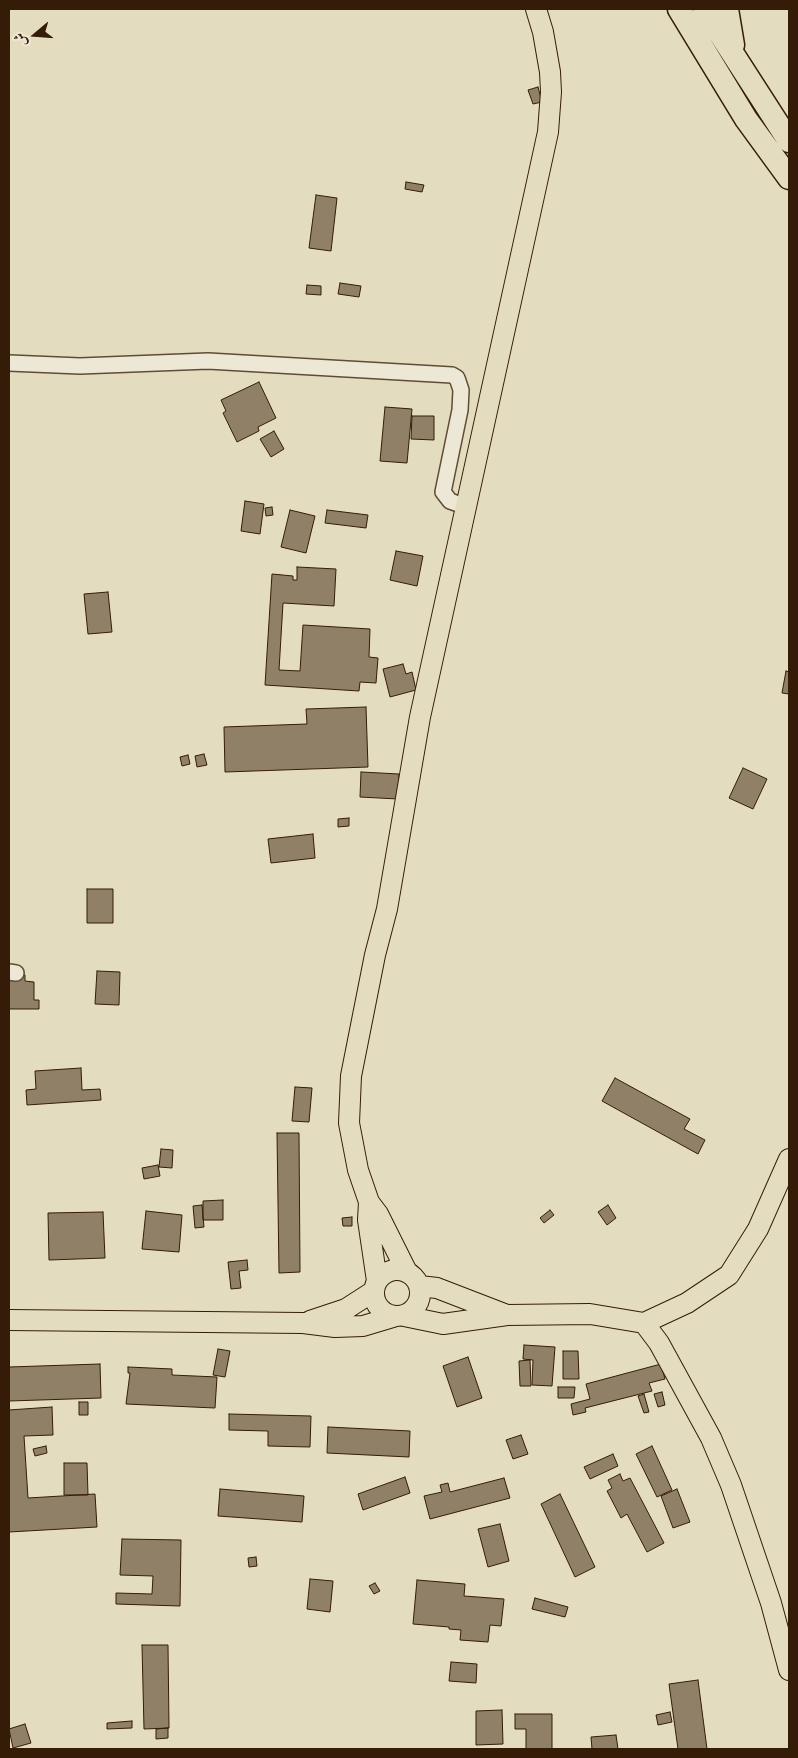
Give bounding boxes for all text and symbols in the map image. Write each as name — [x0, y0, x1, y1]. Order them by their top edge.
north arrow — [10, 10, 60, 60]
text: ش — [10, 31, 30, 49]

